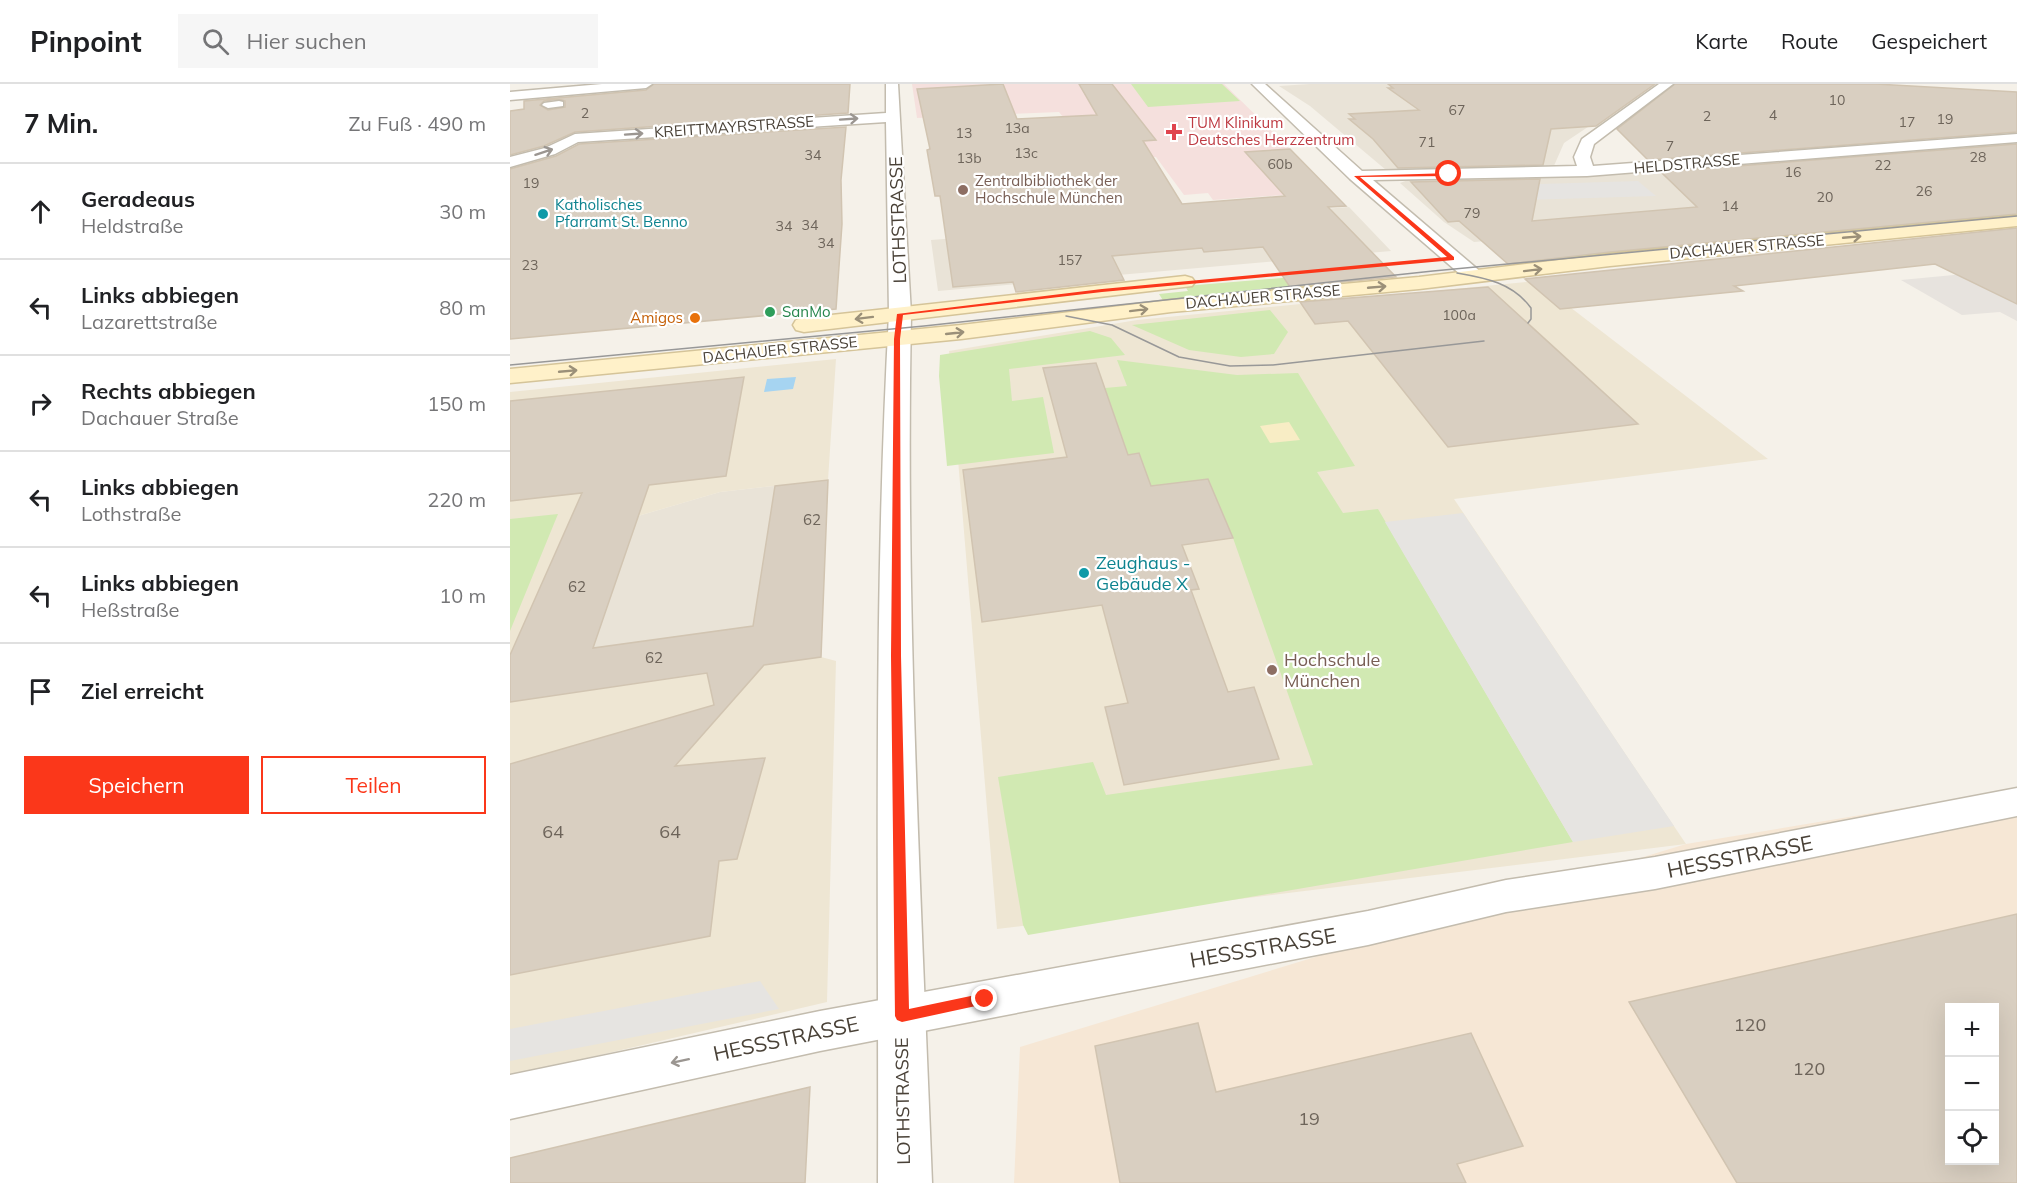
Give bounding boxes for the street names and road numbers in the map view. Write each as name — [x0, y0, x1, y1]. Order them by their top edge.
street label: KREITTMAYRSTRASSE — [653, 111, 815, 142]
street label: HELDSTRASSE — [1633, 149, 1741, 178]
street label: LOTHSTRASSE — [884, 156, 911, 284]
street label: DACHAUER STRASSE — [1669, 230, 1825, 263]
street label: DACHAUER STRASSE — [1185, 280, 1341, 313]
street label: DACHAUER STRASSE — [702, 332, 858, 367]
street label: HESSSTRASSE — [1665, 829, 1815, 883]
street label: HESSSTRASSE — [1188, 921, 1338, 973]
street label: HESSSTRASSE — [711, 1010, 861, 1066]
street label: LOTHSTRASSE — [890, 1037, 915, 1165]

